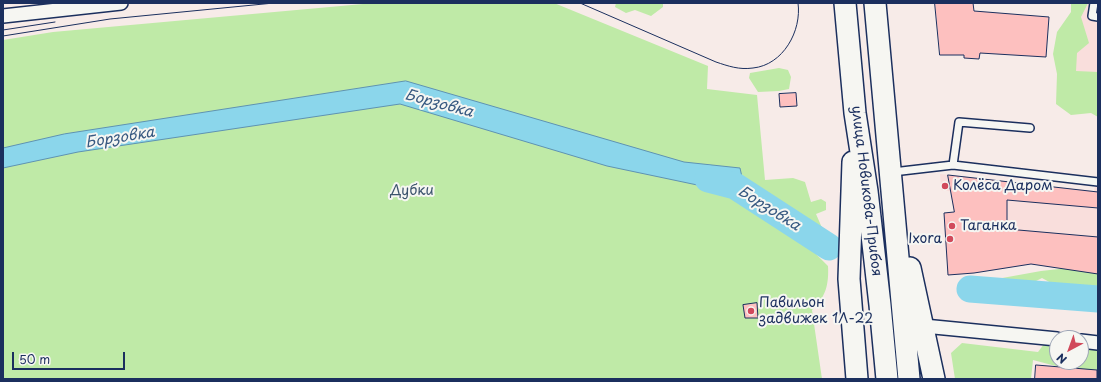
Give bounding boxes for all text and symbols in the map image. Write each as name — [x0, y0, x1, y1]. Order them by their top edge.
water label: Борзовка — [403, 86, 475, 122]
street label: улица Новикова-Прибоя — [847, 105, 885, 277]
water label: Борзовка — [84, 124, 156, 152]
place label: Колёса Даром — [953, 178, 1053, 194]
marker: Колёса Даром — [940, 181, 950, 191]
park label: Дубки — [390, 183, 434, 199]
water label: Борзовка — [735, 183, 803, 235]
place label: Таганка — [960, 218, 1017, 234]
marker: Таганка — [947, 221, 957, 231]
place label: Ixora — [908, 231, 942, 247]
marker: Ixora — [945, 234, 955, 244]
place label: Павильон задвижек 1Л-22 — [759, 295, 873, 328]
marker: Павильон задвижек 1Л-22 — [746, 306, 756, 316]
north arrow — [1049, 330, 1089, 370]
scale bar — [14, 344, 127, 370]
text: N — [1053, 349, 1070, 368]
text: 50 m — [19, 350, 50, 368]

